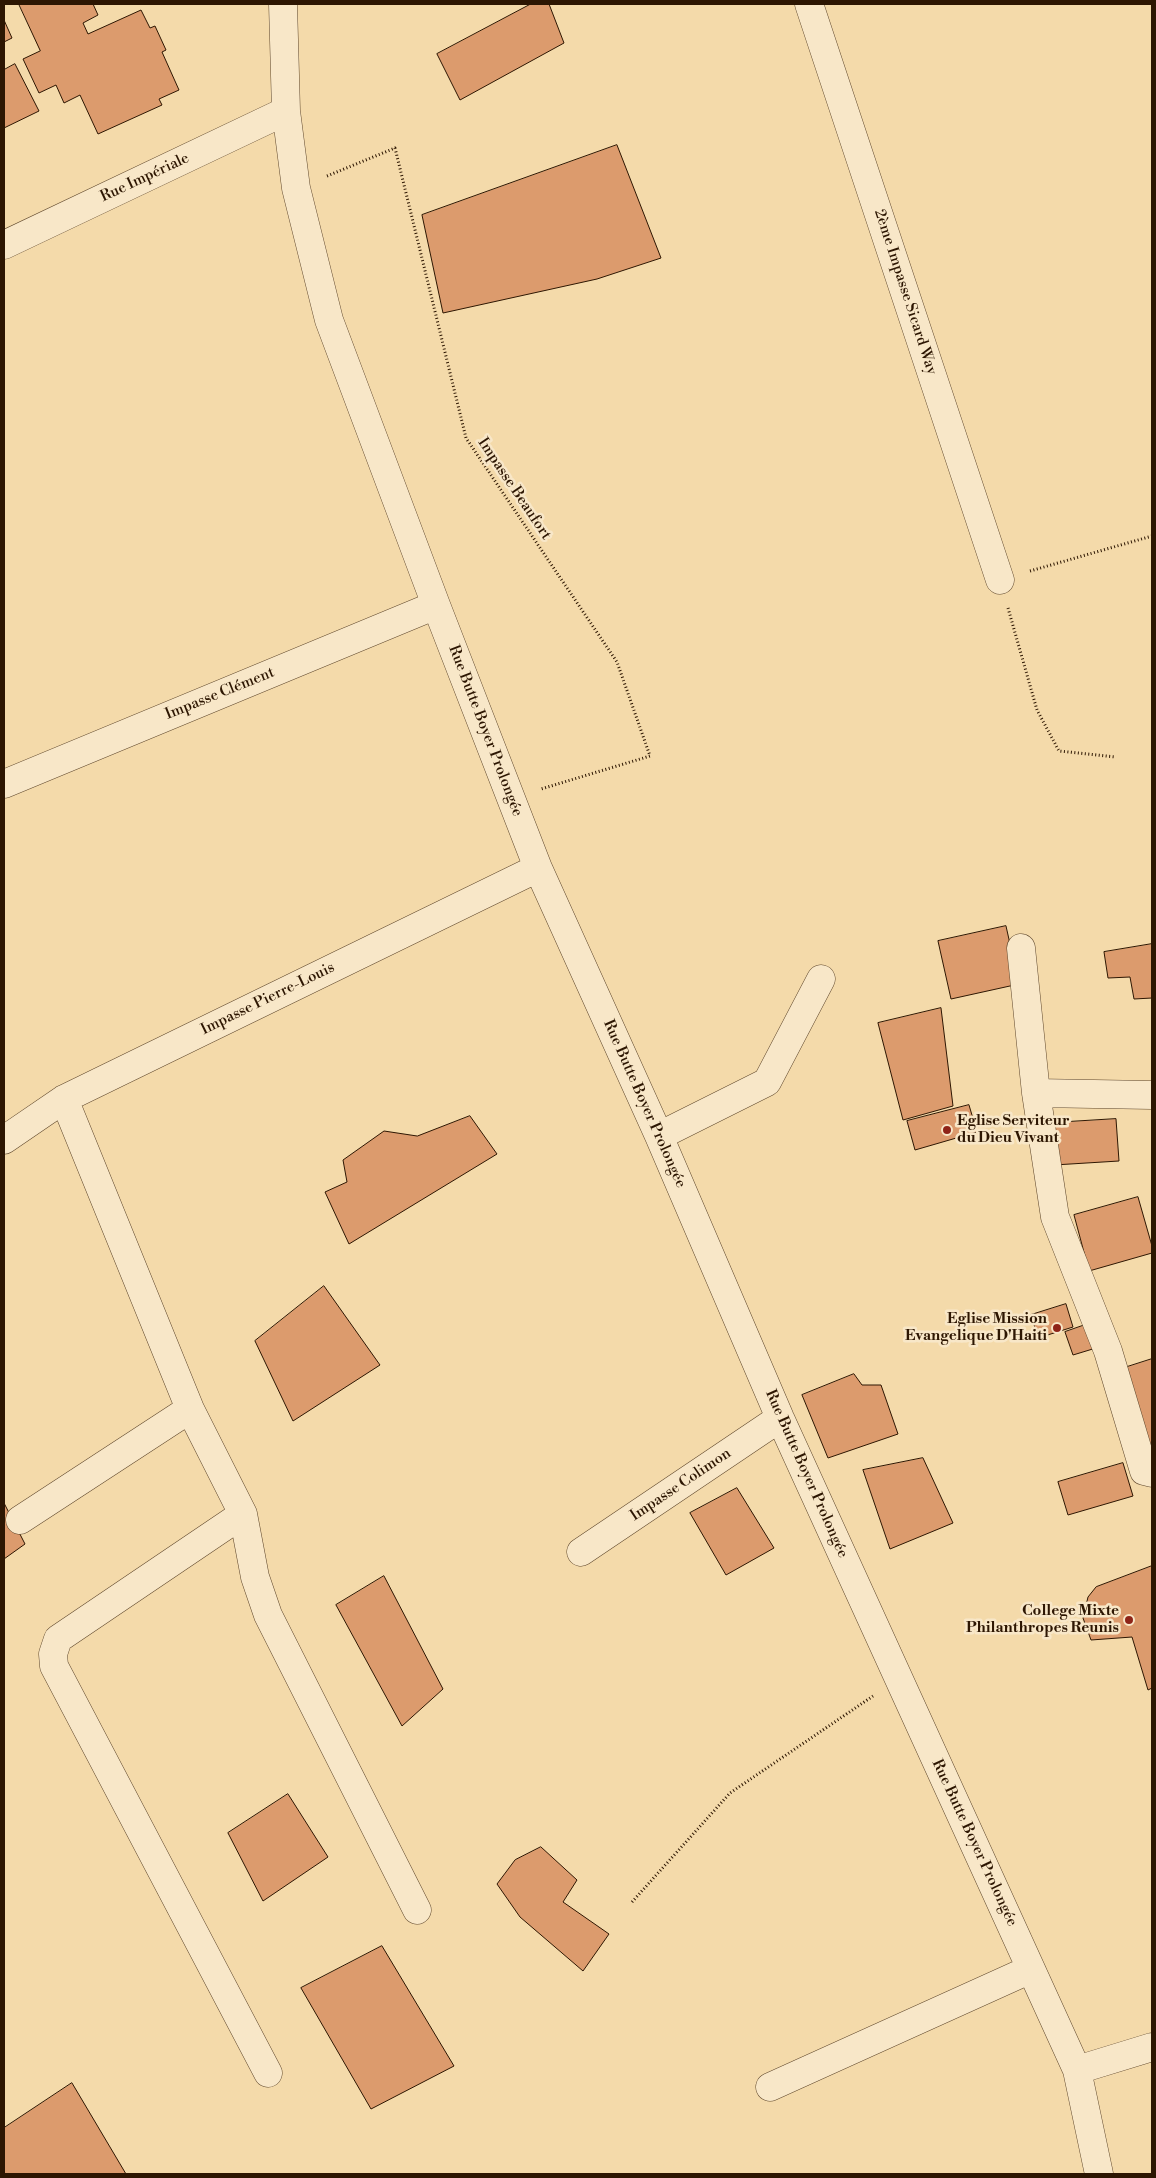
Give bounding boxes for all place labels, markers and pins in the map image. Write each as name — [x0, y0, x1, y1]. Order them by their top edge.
place label: Eglise Serviteur du Dieu Vivant — [957, 1112, 1070, 1147]
marker: Eglise Serviteur du Dieu Vivant — [941, 1124, 953, 1136]
place label: Eglise Mission Evangelique D'Haiti — [905, 1310, 1047, 1345]
marker: Eglise Mission Evangelique D'Haiti — [1051, 1322, 1063, 1334]
place label: College Mixte Philanthropes Reunis — [966, 1602, 1119, 1637]
marker: College Mixte Philanthropes Reunis — [1123, 1614, 1135, 1626]

